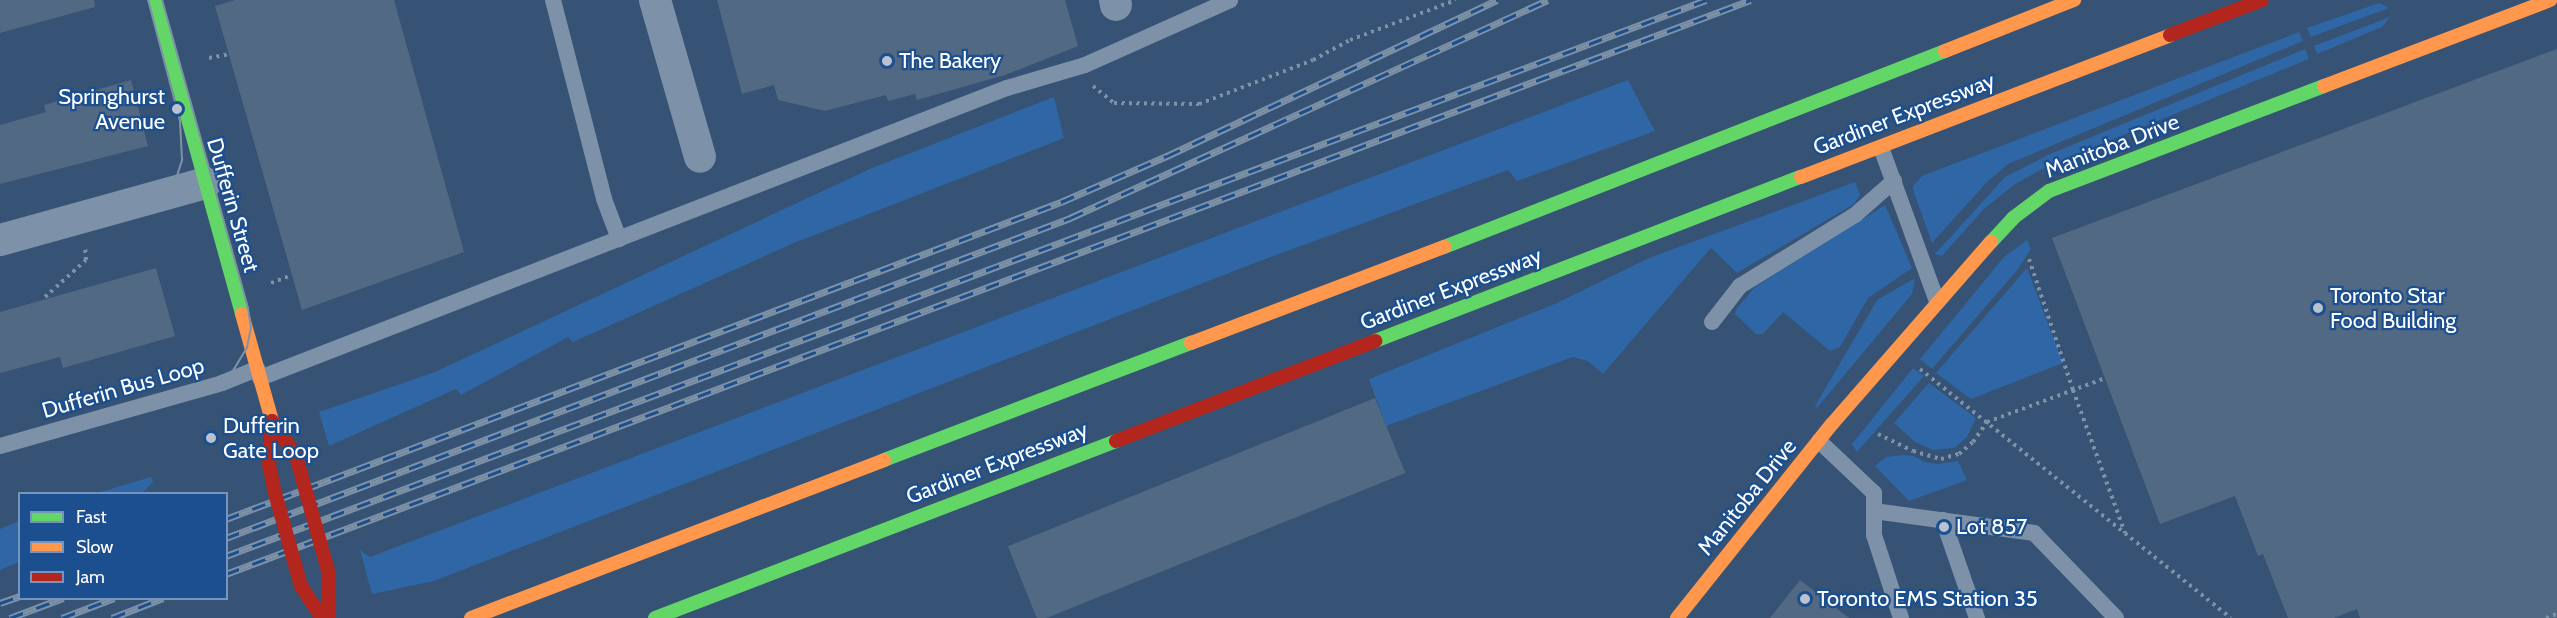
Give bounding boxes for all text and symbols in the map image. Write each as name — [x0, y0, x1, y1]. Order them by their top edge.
place label: The Bakery — [899, 48, 1001, 74]
marker: The Bakery — [880, 54, 894, 68]
street label: Gardiner Expressway — [1809, 67, 1999, 161]
place label: Springhurst Avenue — [58, 83, 165, 134]
marker: Springhurst Avenue — [170, 102, 184, 116]
street label: Manitoba Drive — [2041, 108, 2183, 184]
street label: Dufferin Street — [201, 135, 265, 275]
street label: Gardiner Expressway — [1356, 242, 1546, 336]
place label: Toronto Star Food Building — [2330, 282, 2456, 334]
marker: Toronto Star Food Building — [2311, 301, 2325, 315]
street label: Dufferin Bus Loop — [39, 352, 207, 424]
place label: Dufferin Gate Loop — [223, 412, 319, 464]
street label: Gardiner Expressway — [902, 416, 1092, 510]
marker: Dufferin Gate Loop — [204, 431, 218, 445]
street label: Manitoba Drive — [1692, 434, 1802, 560]
legend — [18, 492, 228, 600]
text: Fast — [76, 506, 107, 528]
place label: Lot 857 — [1956, 514, 2027, 540]
marker: Lot 857 — [1937, 520, 1951, 534]
text: Slow — [76, 536, 113, 558]
text: Jam — [76, 566, 105, 588]
place label: Toronto EMS Station 35 — [1817, 586, 2038, 612]
marker: Toronto EMS Station 35 — [1798, 592, 1812, 606]

